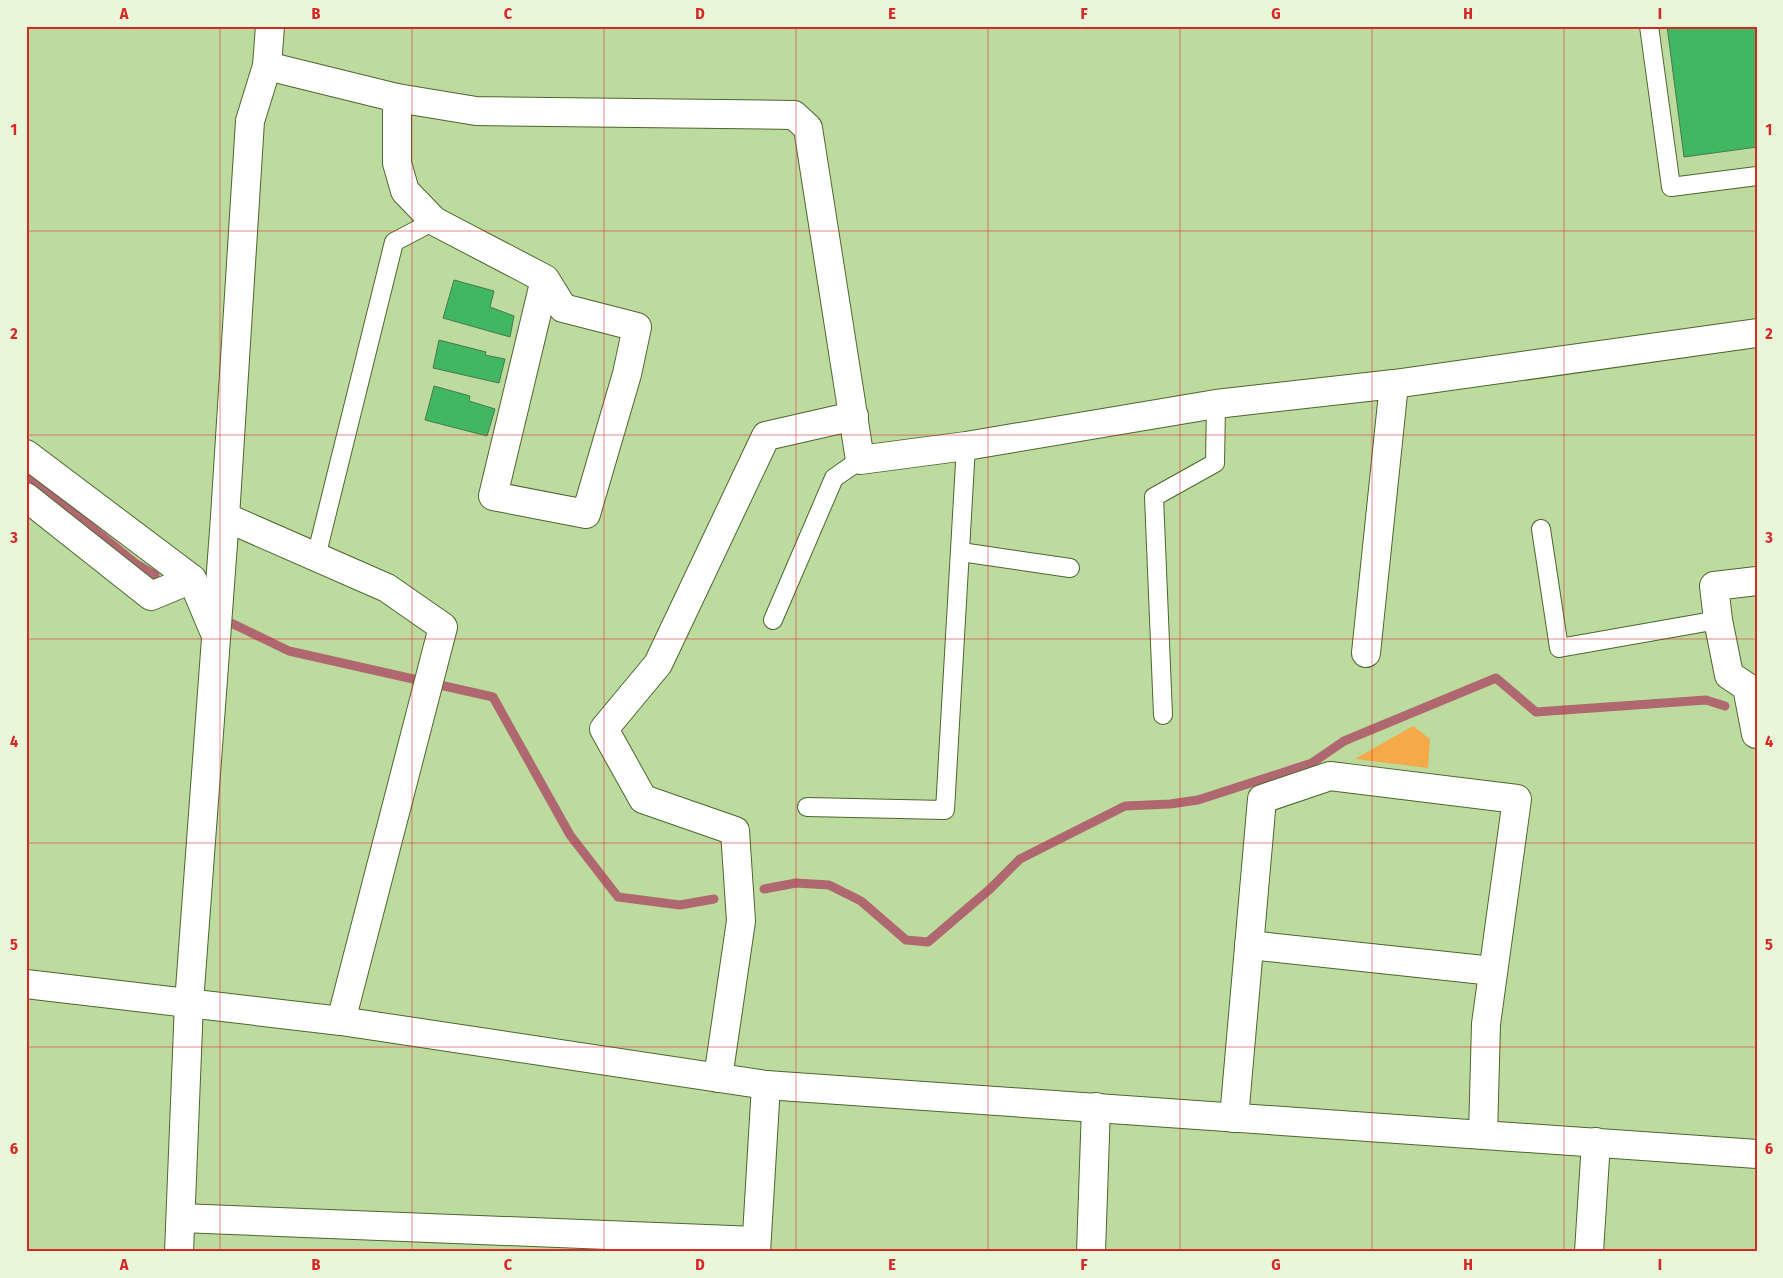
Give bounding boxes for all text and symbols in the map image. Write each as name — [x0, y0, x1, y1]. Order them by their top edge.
text: A — [119, 4, 129, 23]
text: B — [312, 4, 321, 23]
text: C — [504, 4, 513, 23]
text: D — [695, 4, 705, 23]
text: E — [888, 4, 896, 23]
text: F — [1080, 4, 1088, 23]
text: G — [1271, 4, 1281, 23]
text: H — [1463, 4, 1473, 23]
text: I — [1658, 4, 1662, 23]
text: 1 — [11, 120, 17, 139]
text: 1 — [1766, 120, 1772, 139]
text: 2 — [9, 324, 18, 343]
text: 2 — [1764, 324, 1773, 343]
text: 3 — [9, 528, 18, 547]
text: 3 — [1764, 528, 1773, 547]
text: 4 — [10, 732, 18, 751]
text: 4 — [1765, 732, 1773, 751]
text: 5 — [10, 935, 18, 954]
text: 5 — [1765, 935, 1773, 954]
text: 6 — [10, 1139, 18, 1158]
text: 6 — [1765, 1139, 1773, 1158]
text: A — [119, 1255, 129, 1274]
text: B — [312, 1255, 321, 1274]
text: C — [504, 1255, 513, 1274]
text: D — [695, 1255, 705, 1274]
text: E — [888, 1255, 896, 1274]
text: F — [1080, 1255, 1088, 1274]
text: G — [1271, 1255, 1281, 1274]
text: H — [1463, 1255, 1473, 1274]
text: I — [1658, 1255, 1662, 1274]

